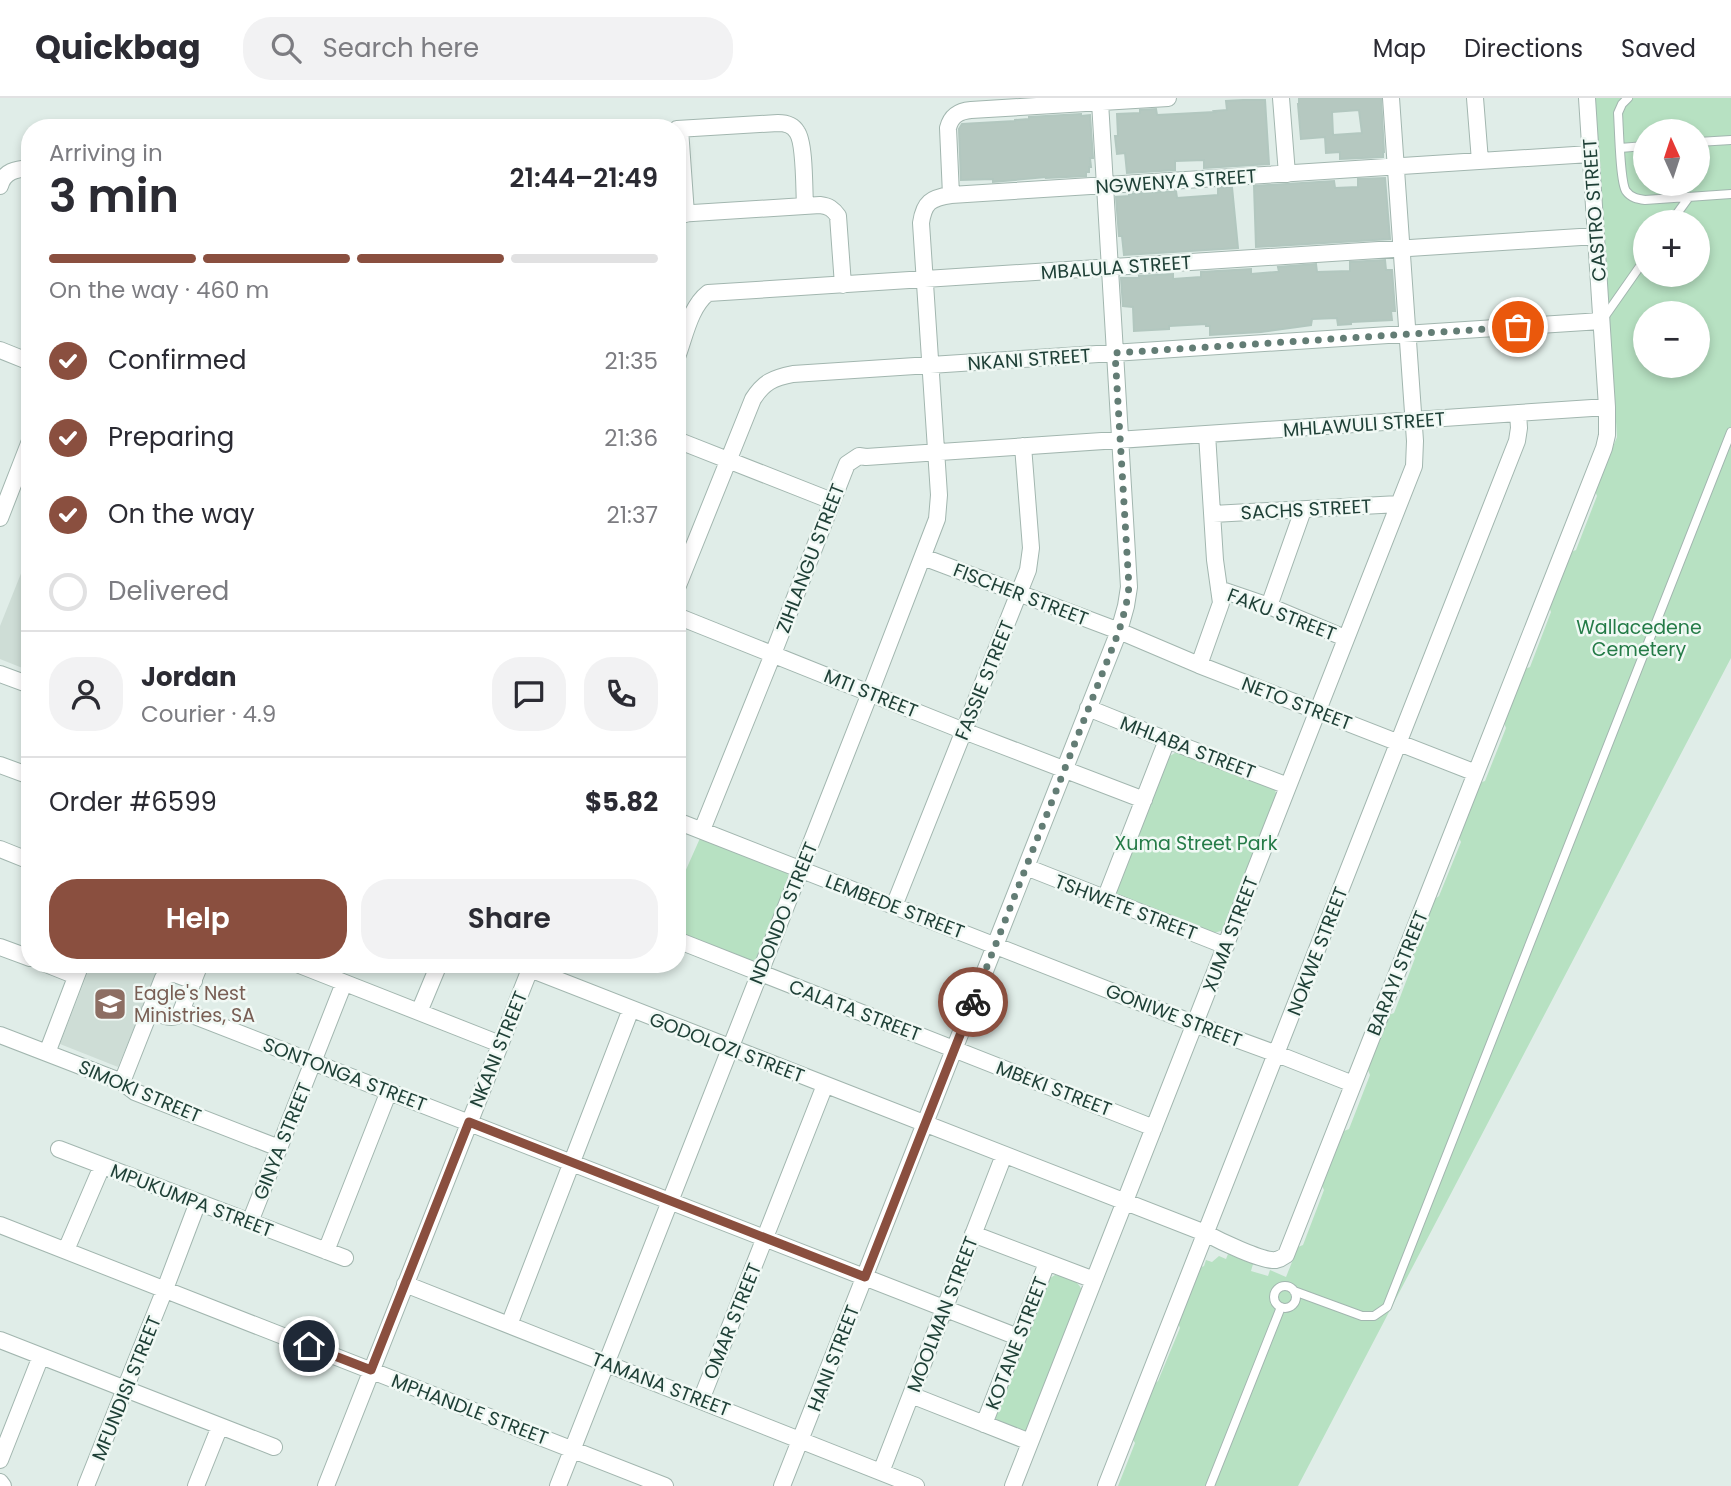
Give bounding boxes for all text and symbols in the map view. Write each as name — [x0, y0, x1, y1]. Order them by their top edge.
search box — [243, 17, 733, 80]
text: Quickbag — [35, 24, 201, 71]
icon: search — [267, 29, 305, 67]
text: Search here — [323, 30, 479, 66]
text: Map — [1373, 32, 1426, 65]
text: Directions — [1464, 32, 1583, 65]
text: Saved — [1621, 32, 1696, 65]
north arrow — [1633, 119, 1710, 196]
map controls — [1633, 119, 1710, 378]
text: Arriving in — [49, 137, 163, 169]
street label: CASTRO STREET — [1576, 138, 1613, 282]
text: 21:44–21:49 — [510, 160, 658, 196]
street label: NGWENYA STREET — [1095, 162, 1258, 201]
text: 3 min — [49, 164, 179, 228]
button: + — [1633, 210, 1710, 287]
street label: MBALULA STREET — [1040, 249, 1192, 286]
text: On the way · 460 m — [49, 274, 269, 306]
pin — [1488, 297, 1548, 357]
button: − — [1633, 301, 1710, 378]
icon: bag — [1499, 308, 1537, 346]
icon: check — [49, 342, 87, 380]
text: Confirmed — [108, 342, 246, 378]
street label: NKANI STREET — [967, 342, 1092, 377]
text: 21:35 — [605, 345, 658, 377]
street label: MHLAWULI STREET — [1282, 405, 1446, 444]
icon: check — [49, 419, 87, 457]
text: Preparing — [108, 419, 234, 455]
text: 21:36 — [604, 422, 658, 454]
street label: ZIHLANGU STREET — [770, 480, 851, 637]
street label: SACHS STREET — [1240, 493, 1372, 526]
icon: check — [49, 496, 87, 534]
text: On the way — [108, 496, 255, 532]
text: 21:37 — [606, 499, 658, 531]
street label: FISCHER STREET — [950, 556, 1092, 633]
text: Delivered — [108, 573, 229, 609]
street label: FAKU STREET — [1224, 581, 1340, 648]
park label: Wallacedene Cemetery — [1576, 614, 1702, 663]
street label: FASSIE STREET — [948, 616, 1021, 744]
button: person — [49, 657, 123, 731]
button: chat — [492, 657, 566, 731]
button: phone — [584, 657, 658, 731]
text: Jordan — [141, 659, 237, 695]
street label: MTI STREET — [820, 662, 922, 725]
street label: NETO STREET — [1238, 670, 1356, 737]
text: Courier · 4.9 — [141, 698, 276, 730]
street label: MHLABA STREET — [1116, 709, 1259, 786]
text: Order #6599 — [49, 784, 217, 820]
text: $5.82 — [585, 784, 658, 820]
park label: Xuma Street Park — [1115, 830, 1278, 857]
street label: NDONDO STREET — [743, 838, 824, 988]
street label: LEMBEDE STREET — [821, 868, 968, 945]
street label: TSHWETE STREET — [1051, 868, 1201, 947]
street label: XUMA STREET — [1196, 873, 1265, 996]
button: Help — [49, 879, 347, 959]
button: Share — [361, 879, 658, 959]
street label: NOKWE STREET — [1281, 883, 1354, 1019]
street label: BARAYI STREET — [1360, 907, 1435, 1040]
courier — [938, 967, 1008, 1037]
street label: CALATA STREET — [785, 973, 925, 1048]
street label: GONIWE STREET — [1102, 977, 1246, 1054]
place label: Eagle's Nest Ministries, SA — [134, 980, 255, 1029]
icon: bike — [954, 983, 992, 1021]
school or university icon: Eagle's Nest Ministries, SA — [91, 985, 129, 1023]
street label: NKANI STREET — [463, 987, 534, 1111]
street label: GODOLOZI STREET — [645, 1005, 808, 1089]
street label: SONTONGA STREET — [259, 1031, 431, 1118]
street label: SIMOKI STREET — [74, 1053, 205, 1129]
street label: MBEKI STREET — [992, 1054, 1115, 1123]
street label: GINYA STREET — [247, 1078, 318, 1204]
street label: MPUKUMPA STREET — [107, 1157, 277, 1244]
street label: MOOLMAN STREET — [900, 1232, 985, 1396]
street label: OMAR STREET — [697, 1259, 768, 1383]
street label: KOTANE STREET — [979, 1273, 1054, 1414]
street label: HANI STREET — [801, 1301, 866, 1415]
street label: MFUNDISI STREET — [85, 1312, 168, 1465]
pin — [279, 1316, 339, 1376]
icon: home — [290, 1327, 328, 1365]
street label: TAMANA STREET — [588, 1346, 734, 1423]
street label: MPHANDLE STREET — [388, 1367, 552, 1452]

